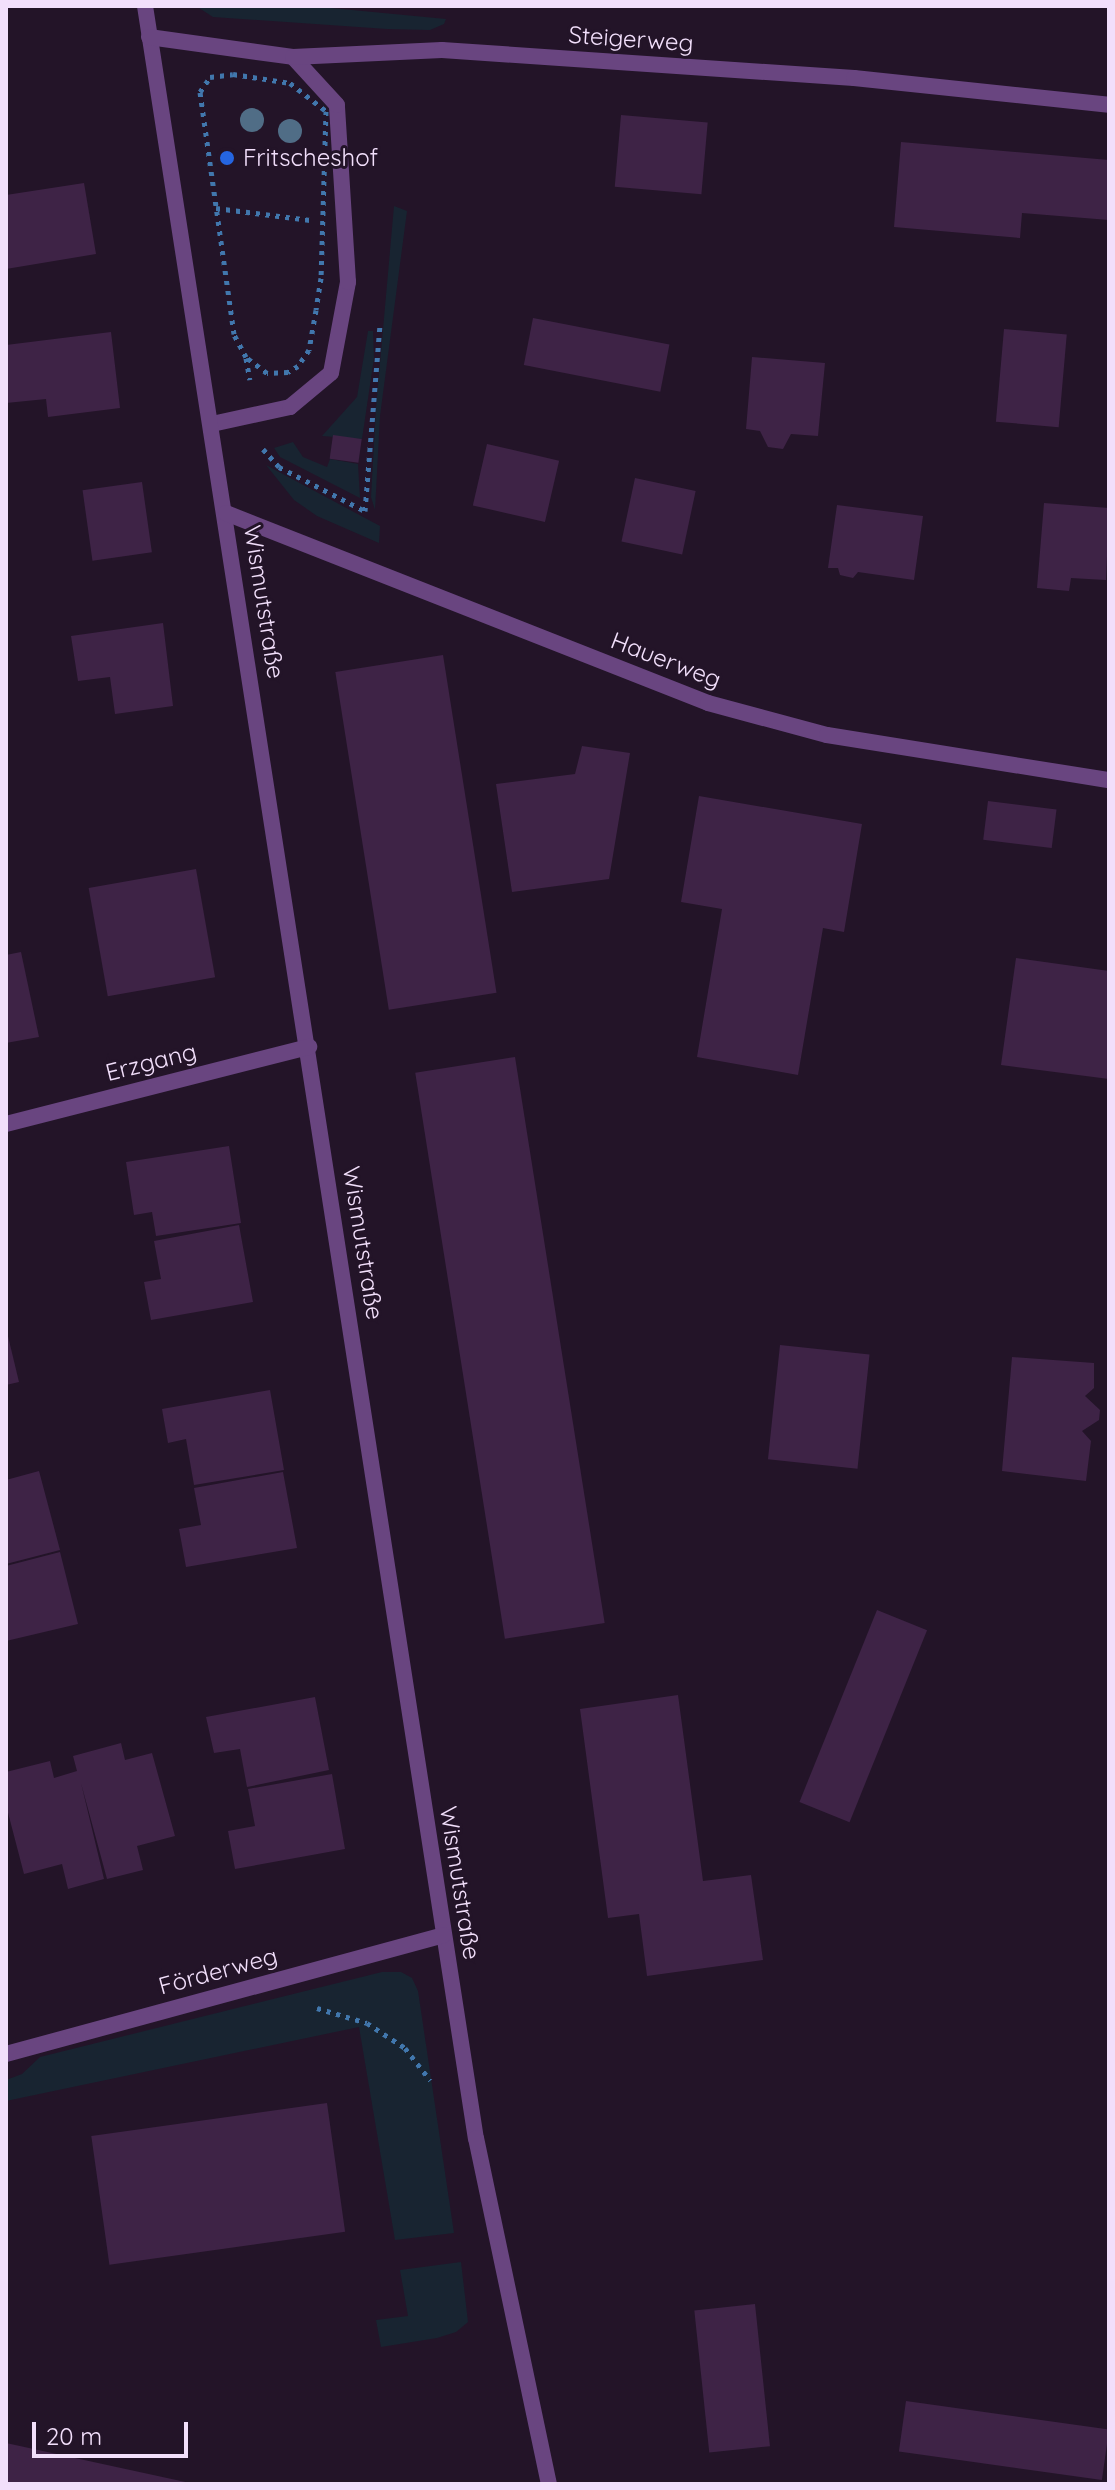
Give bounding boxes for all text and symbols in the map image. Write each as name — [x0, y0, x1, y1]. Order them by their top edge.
street label: Steigerweg — [568, 20, 694, 58]
place label: Fritscheshof — [243, 144, 378, 172]
marker: Fritscheshof — [218, 149, 236, 167]
street label: Wismutstraße — [238, 523, 290, 681]
street label: Hauerweg — [607, 626, 725, 694]
street label: Erzgang — [103, 1037, 199, 1087]
street label: Wismutstraße — [337, 1164, 389, 1322]
street label: Wismutstraße — [434, 1804, 486, 1962]
street label: Förderweg — [155, 1941, 281, 2001]
scale bar — [36, 2406, 192, 2456]
text: 20 m — [46, 2421, 102, 2451]

